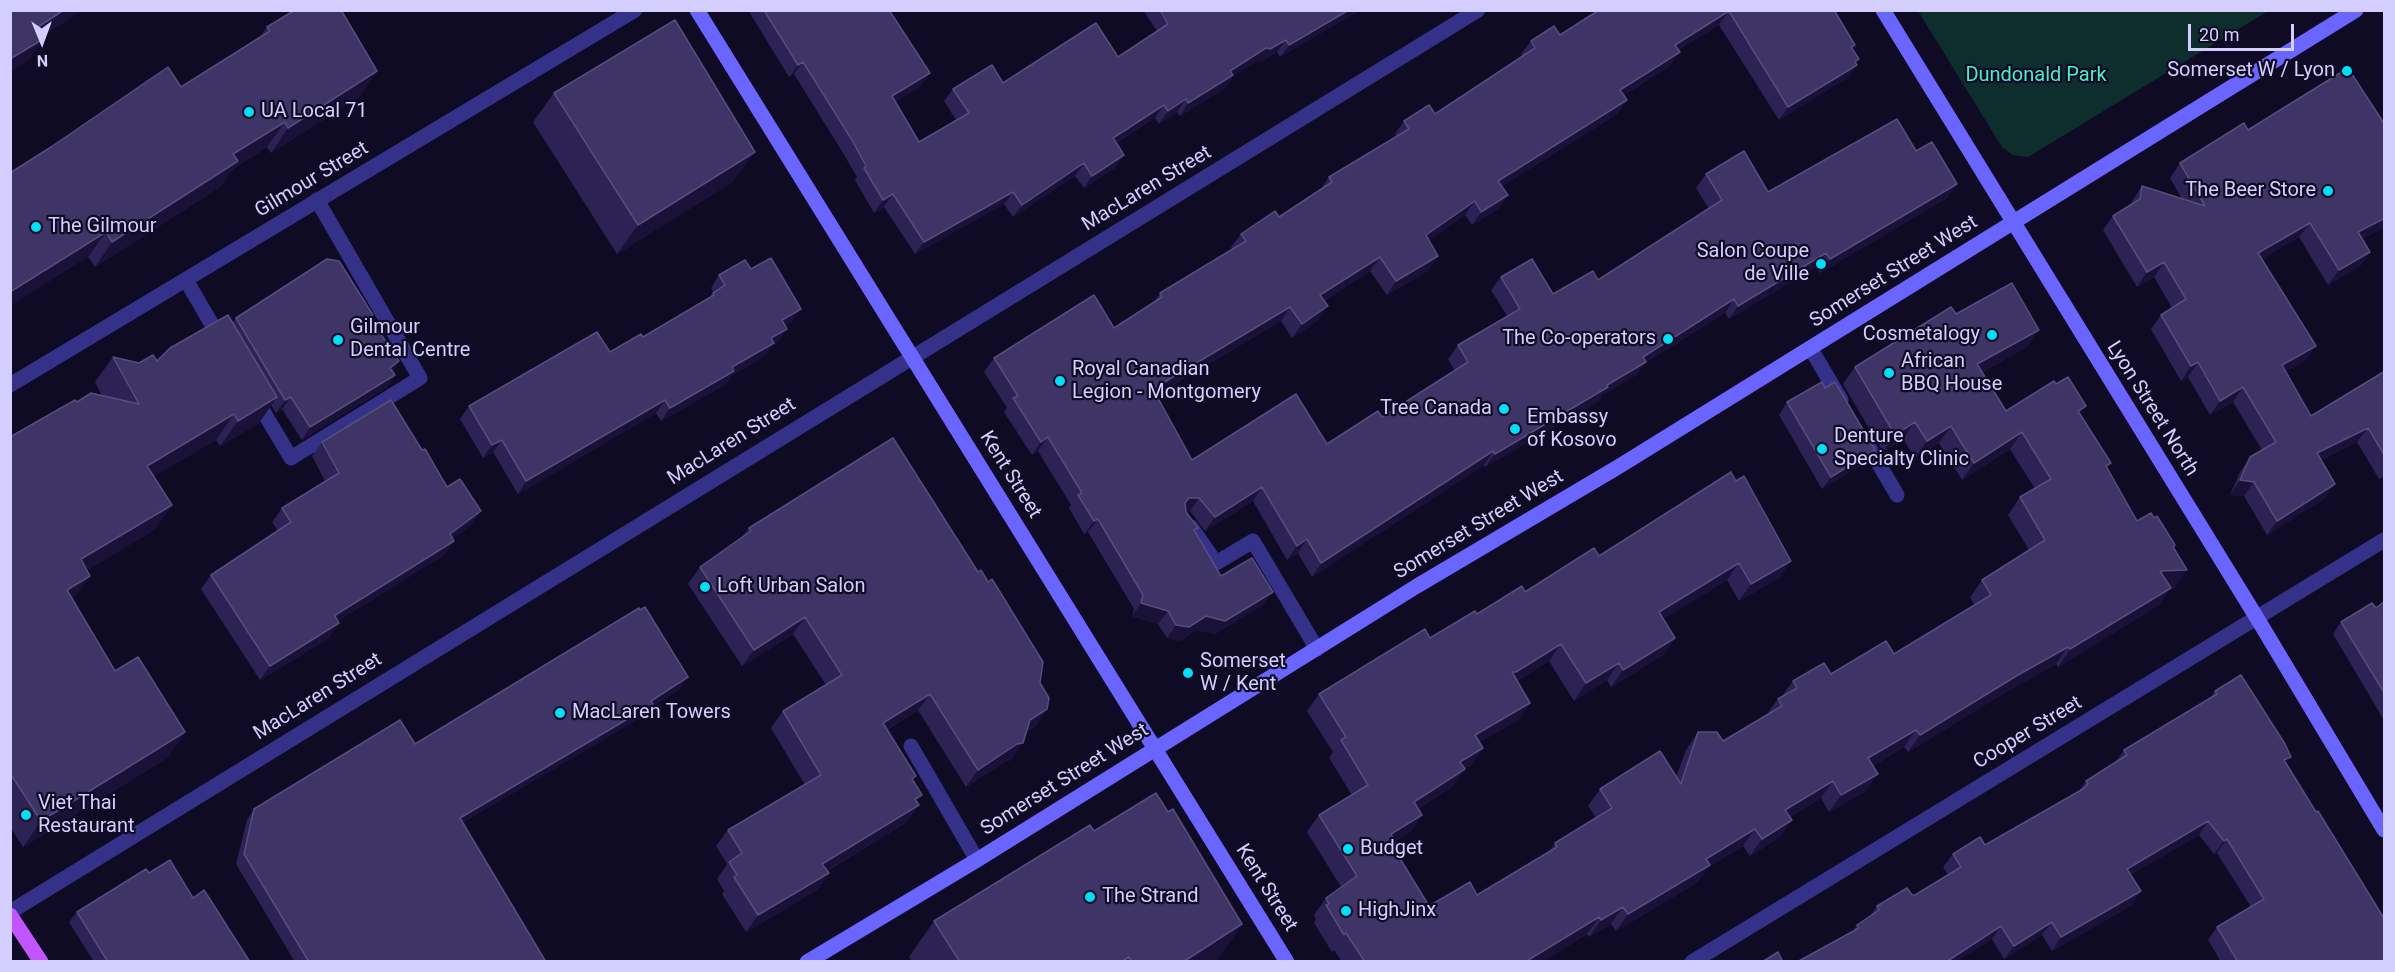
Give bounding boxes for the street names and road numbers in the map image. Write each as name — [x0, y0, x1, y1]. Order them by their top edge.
street label: Gilmour Street — [251, 137, 373, 223]
street label: MacLaren Street — [1078, 141, 1216, 237]
street label: Somerset Street West — [1806, 211, 1982, 333]
street label: Lyon Street North — [2101, 337, 2203, 481]
street label: MacLaren Street — [664, 393, 800, 491]
street label: Kent Street — [974, 427, 1046, 523]
street label: Somerset Street West — [1390, 465, 1568, 585]
street label: MacLaren Street — [250, 648, 386, 746]
street label: Cooper Street — [1969, 691, 2087, 775]
street label: Somerset Street West — [977, 719, 1153, 841]
street label: Kent Street — [1230, 840, 1302, 936]

